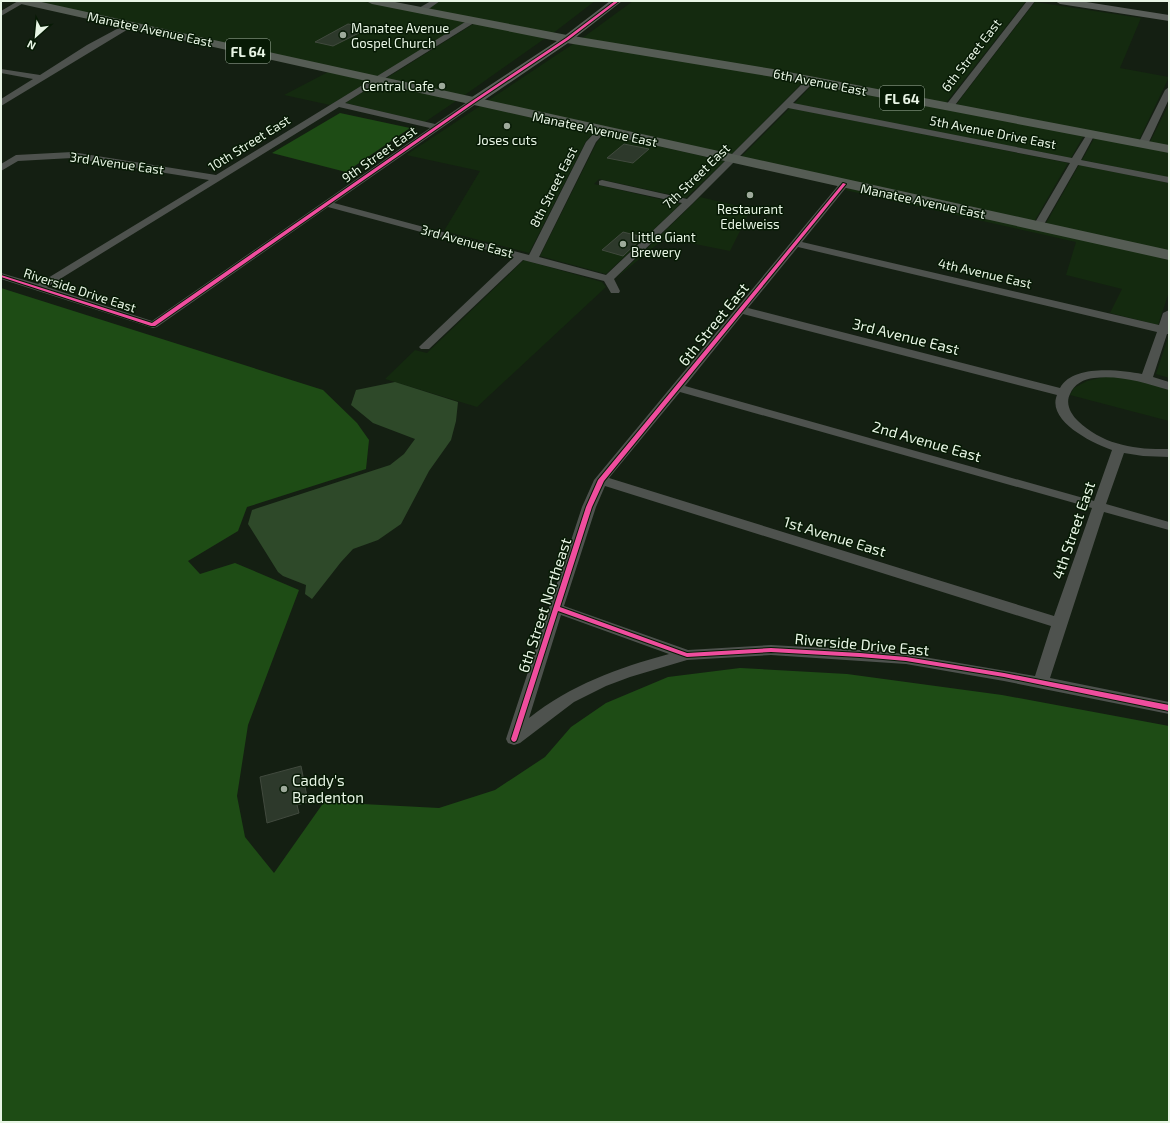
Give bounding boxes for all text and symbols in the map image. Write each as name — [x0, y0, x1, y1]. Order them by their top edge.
street label: Manatee Avenue East — [86, 8, 214, 50]
street label: 6th Street East — [938, 15, 1004, 95]
north arrow — [16, 16, 56, 56]
place label: Manatee Avenue Gospel Church — [351, 20, 449, 51]
marker: Manatee Avenue Gospel Church — [338, 30, 348, 40]
text: N — [25, 38, 38, 53]
road number: FL 64 — [226, 39, 270, 63]
street label: 6th Avenue East — [772, 65, 868, 99]
place label: Central Cafe — [362, 78, 434, 94]
marker: Central Cafe — [437, 81, 447, 91]
road number: FL 64 — [880, 86, 924, 110]
street label: Manatee Avenue East — [531, 108, 659, 150]
street label: 10th Street East — [205, 111, 293, 175]
street label: 5th Avenue Drive East — [929, 112, 1058, 152]
marker: Joses cuts — [502, 121, 512, 131]
street label: 9th Street East — [338, 122, 420, 186]
place label: Joses cuts — [477, 132, 537, 148]
street label: 7th Street East — [659, 140, 733, 212]
street label: 8th Street East — [526, 144, 580, 230]
street label: 3rd Avenue East — [69, 148, 165, 178]
street label: Manatee Avenue East — [859, 180, 987, 222]
marker: Restaurant Edelweiss — [745, 190, 755, 200]
place label: Restaurant Edelweiss — [717, 201, 783, 232]
street label: 3rd Avenue East — [419, 221, 515, 261]
place label: Little Giant Brewery — [631, 229, 696, 260]
marker: Little Giant Brewery — [618, 239, 628, 249]
street label: 4th Avenue East — [937, 254, 1033, 292]
street label: Riverside Drive East — [22, 264, 138, 316]
street label: 6th Street East — [674, 279, 752, 369]
street label: 3rd Avenue East — [851, 314, 962, 358]
street label: 2nd Avenue East — [871, 417, 984, 465]
street label: 4th Street East — [1048, 479, 1098, 581]
street label: 1st Avenue East — [782, 512, 889, 560]
street label: 6th Street Northeast — [514, 535, 574, 675]
street label: Riverside Drive East — [794, 629, 930, 659]
place label: Caddy's Bradenton — [292, 771, 364, 806]
marker: Caddy's Bradenton — [279, 784, 289, 794]

